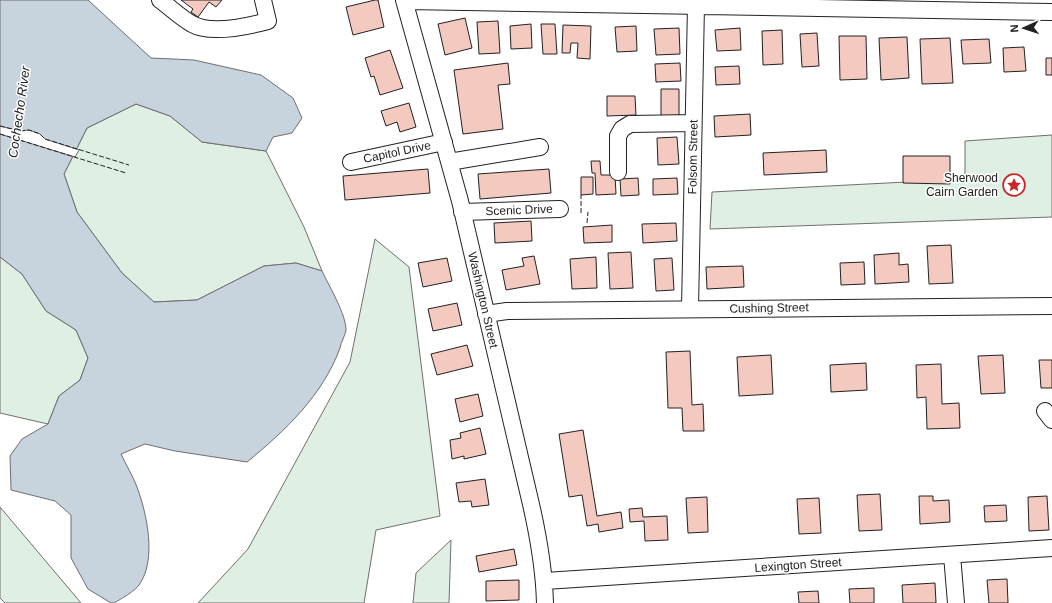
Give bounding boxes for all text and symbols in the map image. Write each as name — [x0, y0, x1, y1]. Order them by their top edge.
north arrow — [1004, 8, 1044, 48]
text: N — [1008, 24, 1020, 33]
water label: Cochecho River — [5, 65, 33, 159]
street label: Folsom Street — [685, 119, 701, 194]
street label: Capitol Drive — [362, 138, 432, 166]
place label: Sherwood Cairn Garden — [926, 171, 998, 199]
place icon: Sherwood Cairn Garden — [1001, 172, 1027, 198]
street label: Scenic Drive — [485, 202, 553, 218]
street label: Washington Street — [465, 251, 501, 350]
street label: Cushing Street — [729, 300, 809, 316]
street label: Lexington Street — [754, 555, 843, 575]

